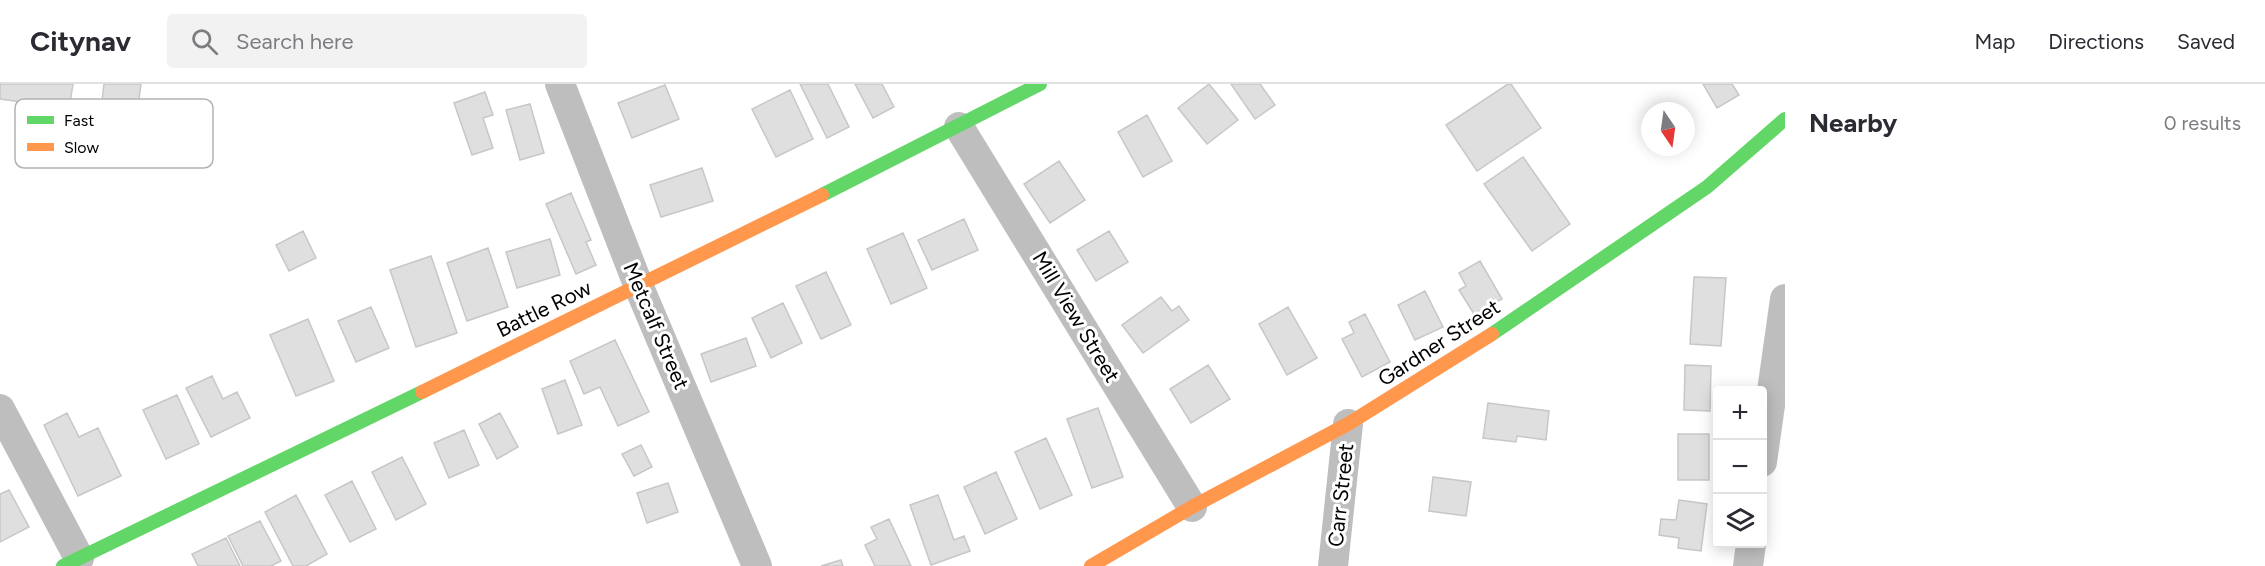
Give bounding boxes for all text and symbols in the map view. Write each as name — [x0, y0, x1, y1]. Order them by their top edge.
search box — [167, 14, 587, 68]
text: Citynav — [30, 24, 131, 58]
icon: search — [188, 25, 221, 58]
text: Search here — [236, 28, 354, 55]
text: Map — [1974, 29, 2015, 54]
text: Directions — [2048, 29, 2144, 54]
text: Saved — [2177, 29, 2235, 54]
legend — [15, 99, 213, 168]
north arrow — [1641, 102, 1695, 156]
text: Nearby — [1809, 107, 1897, 139]
text: Fast — [64, 111, 94, 130]
text: 0 results — [2164, 111, 2241, 135]
text: Slow — [64, 138, 99, 157]
street label: Mill View Street — [1028, 247, 1125, 387]
street label: Metcalf Street — [618, 259, 694, 393]
street label: Battle Row — [492, 275, 596, 342]
street label: Gardner Street — [1373, 294, 1504, 391]
map controls — [1713, 386, 1767, 548]
button: + — [1713, 386, 1767, 440]
button: − — [1713, 440, 1767, 494]
street label: Carr Street — [1323, 442, 1358, 548]
button: layers — [1713, 494, 1767, 548]

